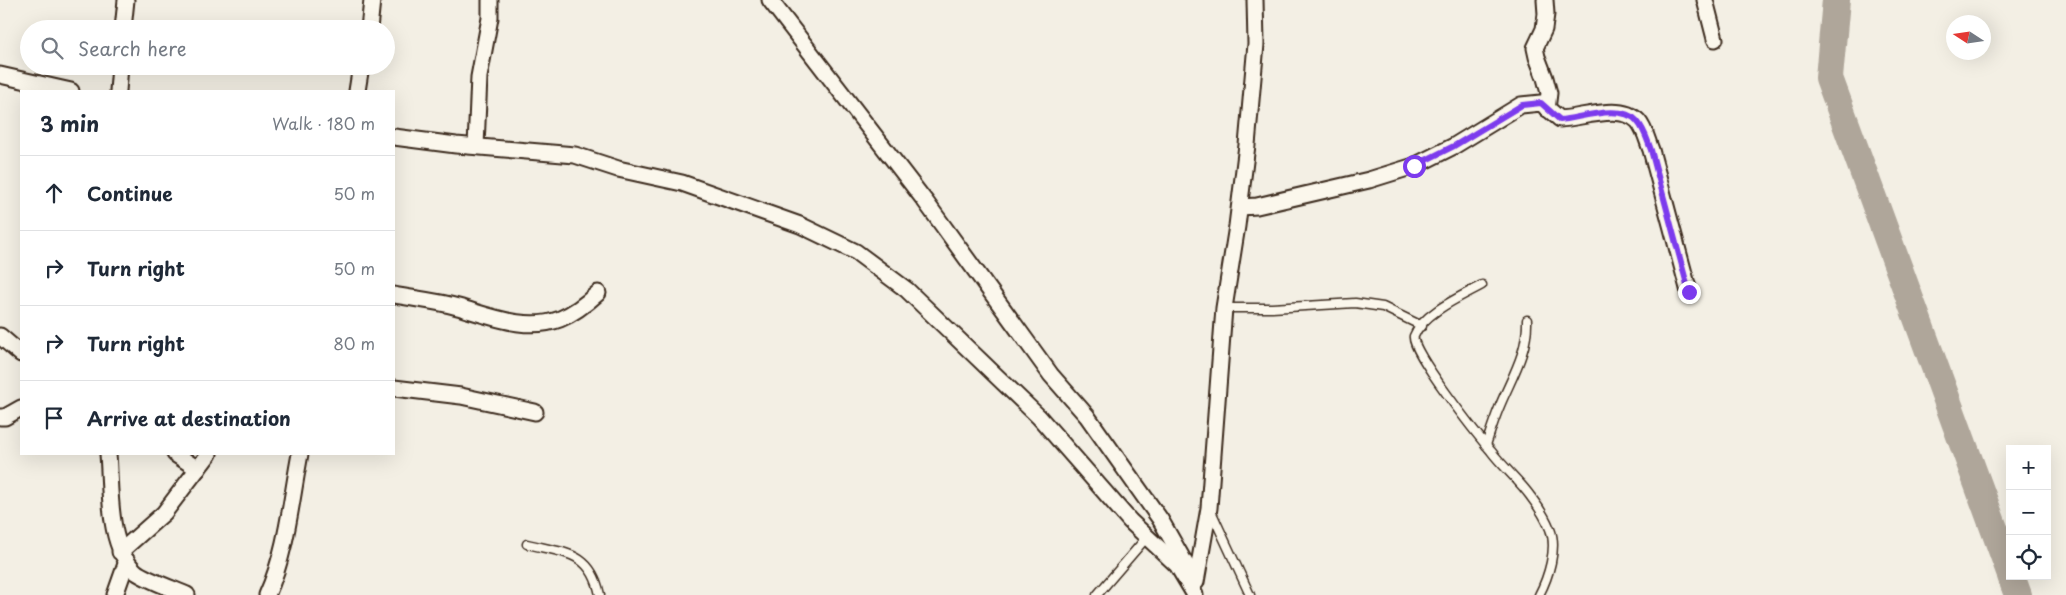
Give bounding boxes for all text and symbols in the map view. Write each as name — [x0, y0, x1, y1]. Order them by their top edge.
north arrow — [1946, 15, 1991, 60]
search box — [20, 20, 395, 75]
icon: search — [38, 34, 66, 62]
text: Search here — [78, 34, 187, 62]
text: 3 min — [40, 107, 99, 139]
text: Walk · 180 m — [272, 111, 375, 135]
route start — [1403, 155, 1426, 178]
icon: ahead — [40, 179, 68, 207]
text: Continue — [87, 179, 173, 207]
text: 50 m — [334, 181, 375, 205]
icon: right — [40, 254, 68, 282]
text: Turn right — [87, 254, 185, 282]
text: 50 m — [334, 256, 375, 280]
route end — [1678, 281, 1701, 304]
icon: right — [40, 329, 68, 357]
text: Turn right — [87, 329, 185, 357]
text: 80 m — [333, 331, 375, 355]
icon: arrive — [40, 404, 68, 432]
text: Arrive at destination — [87, 404, 291, 432]
map controls — [2006, 445, 2051, 580]
button: + — [2006, 445, 2051, 490]
button: − — [2006, 490, 2051, 535]
button: locate — [2006, 535, 2051, 580]

